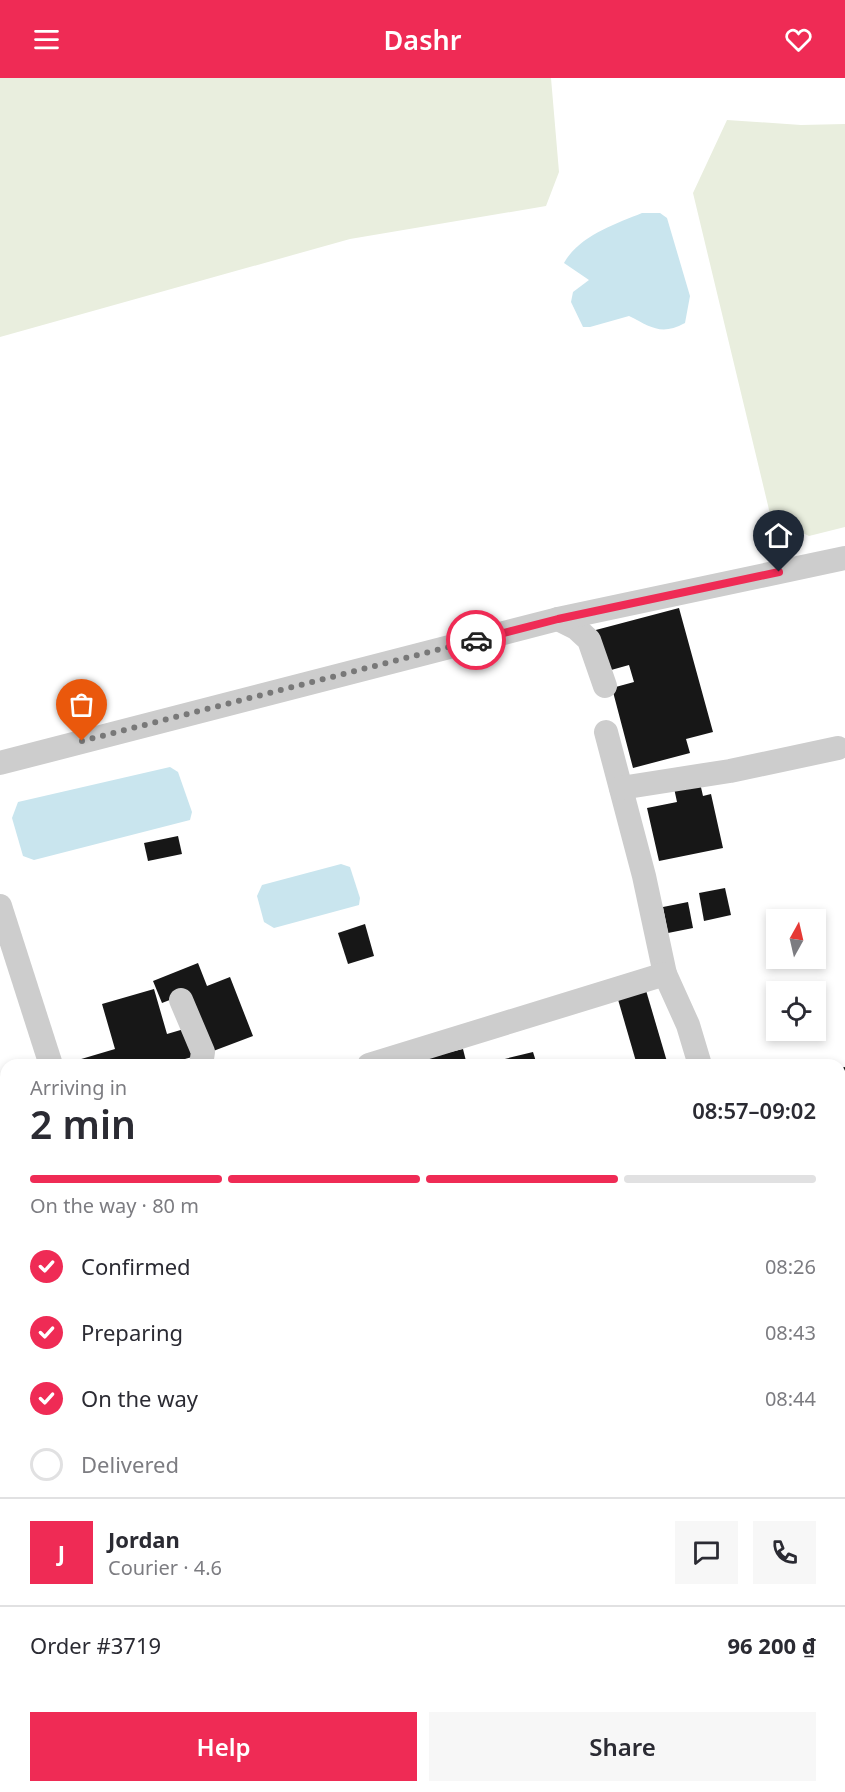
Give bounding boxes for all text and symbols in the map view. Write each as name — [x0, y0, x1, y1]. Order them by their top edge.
text: Dashr — [384, 21, 461, 58]
icon: menu — [30, 23, 63, 56]
icon: heart — [782, 23, 815, 56]
pin — [753, 510, 804, 572]
icon: home — [762, 519, 795, 552]
courier — [446, 610, 506, 670]
icon: car — [460, 624, 493, 657]
pin — [56, 679, 107, 741]
icon: bag — [65, 688, 98, 721]
north arrow — [766, 909, 826, 969]
map controls — [766, 909, 826, 1041]
button: locate — [766, 981, 826, 1041]
text: Arriving in — [30, 1074, 127, 1101]
text: 08:57–09:02 — [692, 1095, 816, 1125]
text: 2 min — [30, 1097, 136, 1150]
text: On the way · 80 m — [30, 1192, 199, 1219]
icon: check — [30, 1250, 63, 1283]
text: Confirmed — [81, 1251, 191, 1281]
text: 08:26 — [765, 1253, 816, 1280]
icon: check — [30, 1316, 63, 1349]
text: Preparing — [81, 1317, 183, 1347]
text: 08:43 — [765, 1319, 816, 1346]
icon: check — [30, 1382, 63, 1415]
text: On the way — [81, 1383, 198, 1413]
text: 08:44 — [765, 1385, 816, 1412]
text: Delivered — [81, 1449, 179, 1479]
button: chat — [675, 1521, 738, 1584]
button: phone — [753, 1521, 816, 1584]
text: Jordan — [108, 1524, 180, 1554]
text: J — [58, 1537, 65, 1567]
text: Courier · 4.6 — [108, 1554, 222, 1581]
text: Order #3719 — [30, 1630, 161, 1660]
text: 96 200 ₫ — [727, 1630, 816, 1660]
button: Help — [30, 1712, 417, 1781]
button: Share — [429, 1712, 816, 1781]

